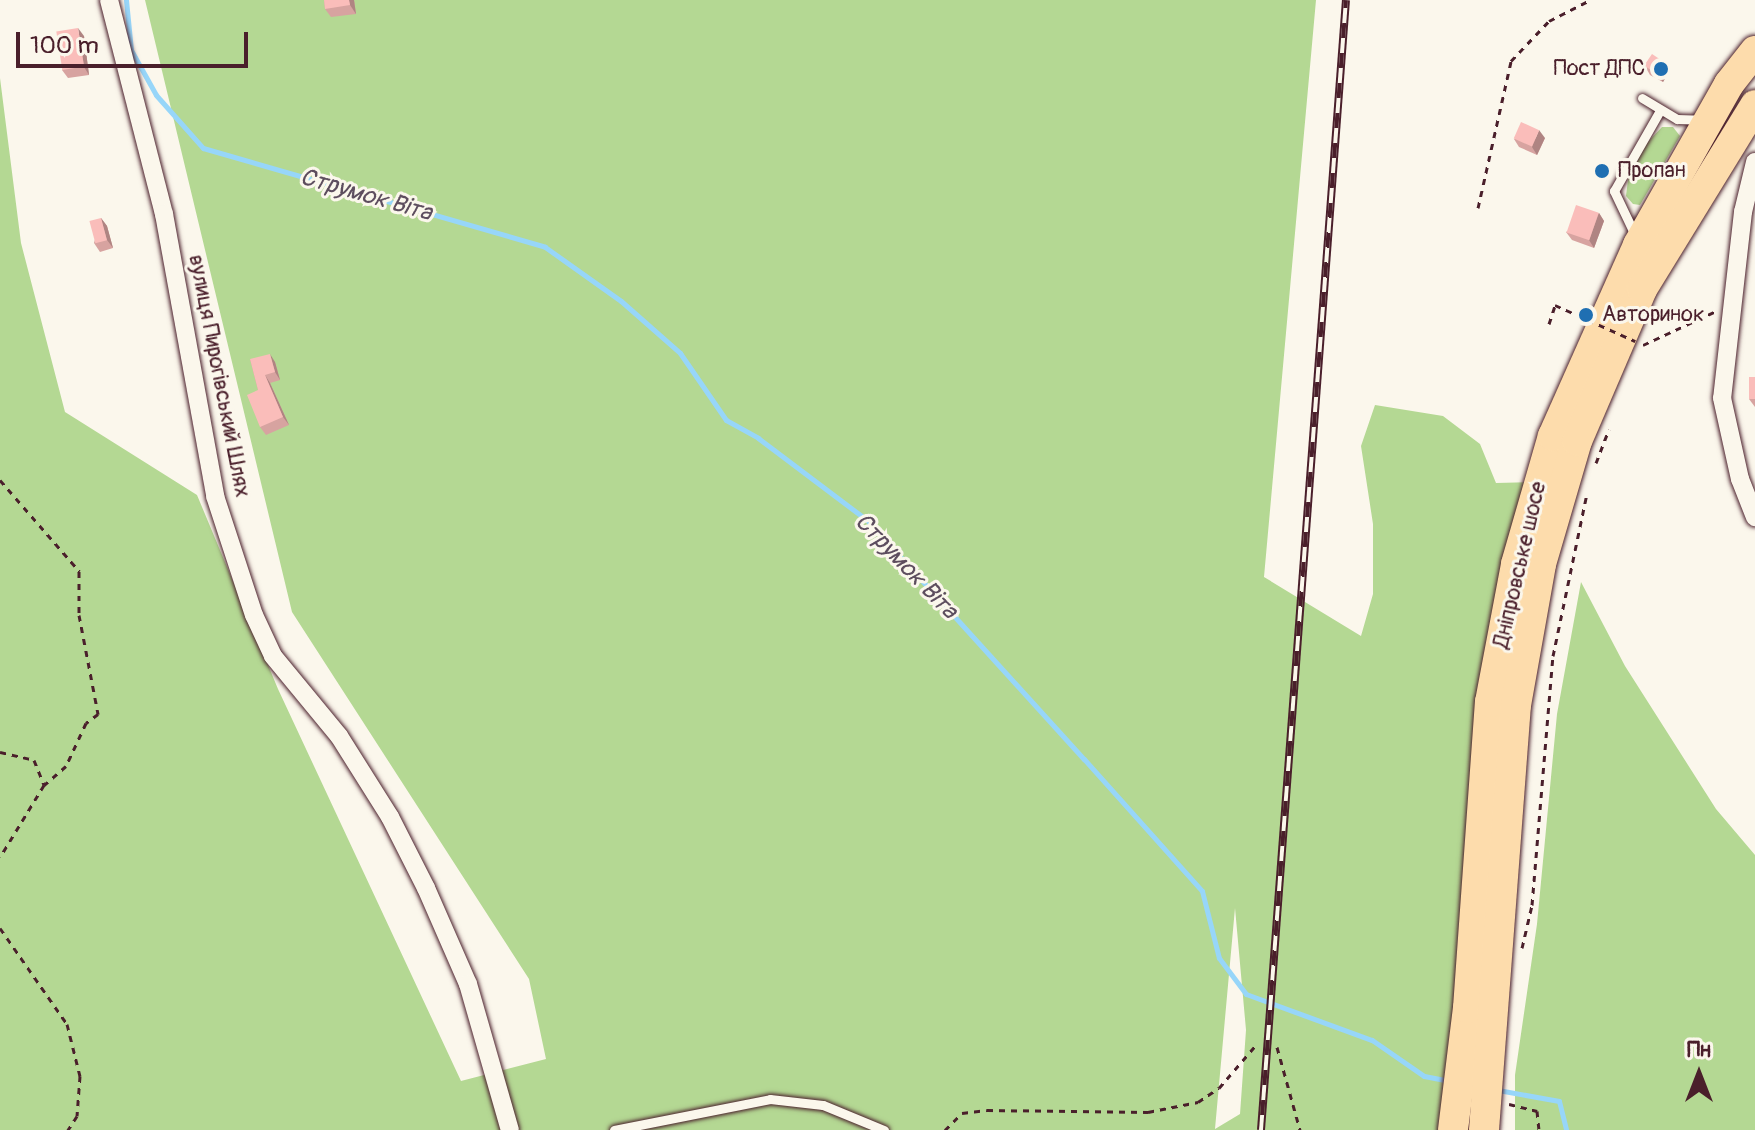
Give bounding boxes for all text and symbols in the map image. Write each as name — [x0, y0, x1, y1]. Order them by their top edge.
scale bar — [20, 16, 252, 66]
text: 100 m — [30, 31, 99, 60]
place label: Пост ДПС — [1553, 56, 1645, 82]
marker: Пост ДПС — [1652, 60, 1670, 78]
place label: Пропан — [1618, 158, 1686, 184]
water label: Струмок Віта — [297, 162, 435, 228]
marker: Пропан — [1593, 162, 1611, 180]
street label: вулиця Пирогівський Шлях — [183, 252, 255, 500]
place label: Авторинок — [1602, 302, 1704, 328]
marker: Авторинок — [1577, 306, 1595, 324]
street label: Дніпровське шосе — [1488, 479, 1552, 651]
water label: Струмок Віта — [848, 507, 964, 625]
north arrow — [1659, 1034, 1739, 1114]
text: Пн — [1687, 1036, 1711, 1064]

